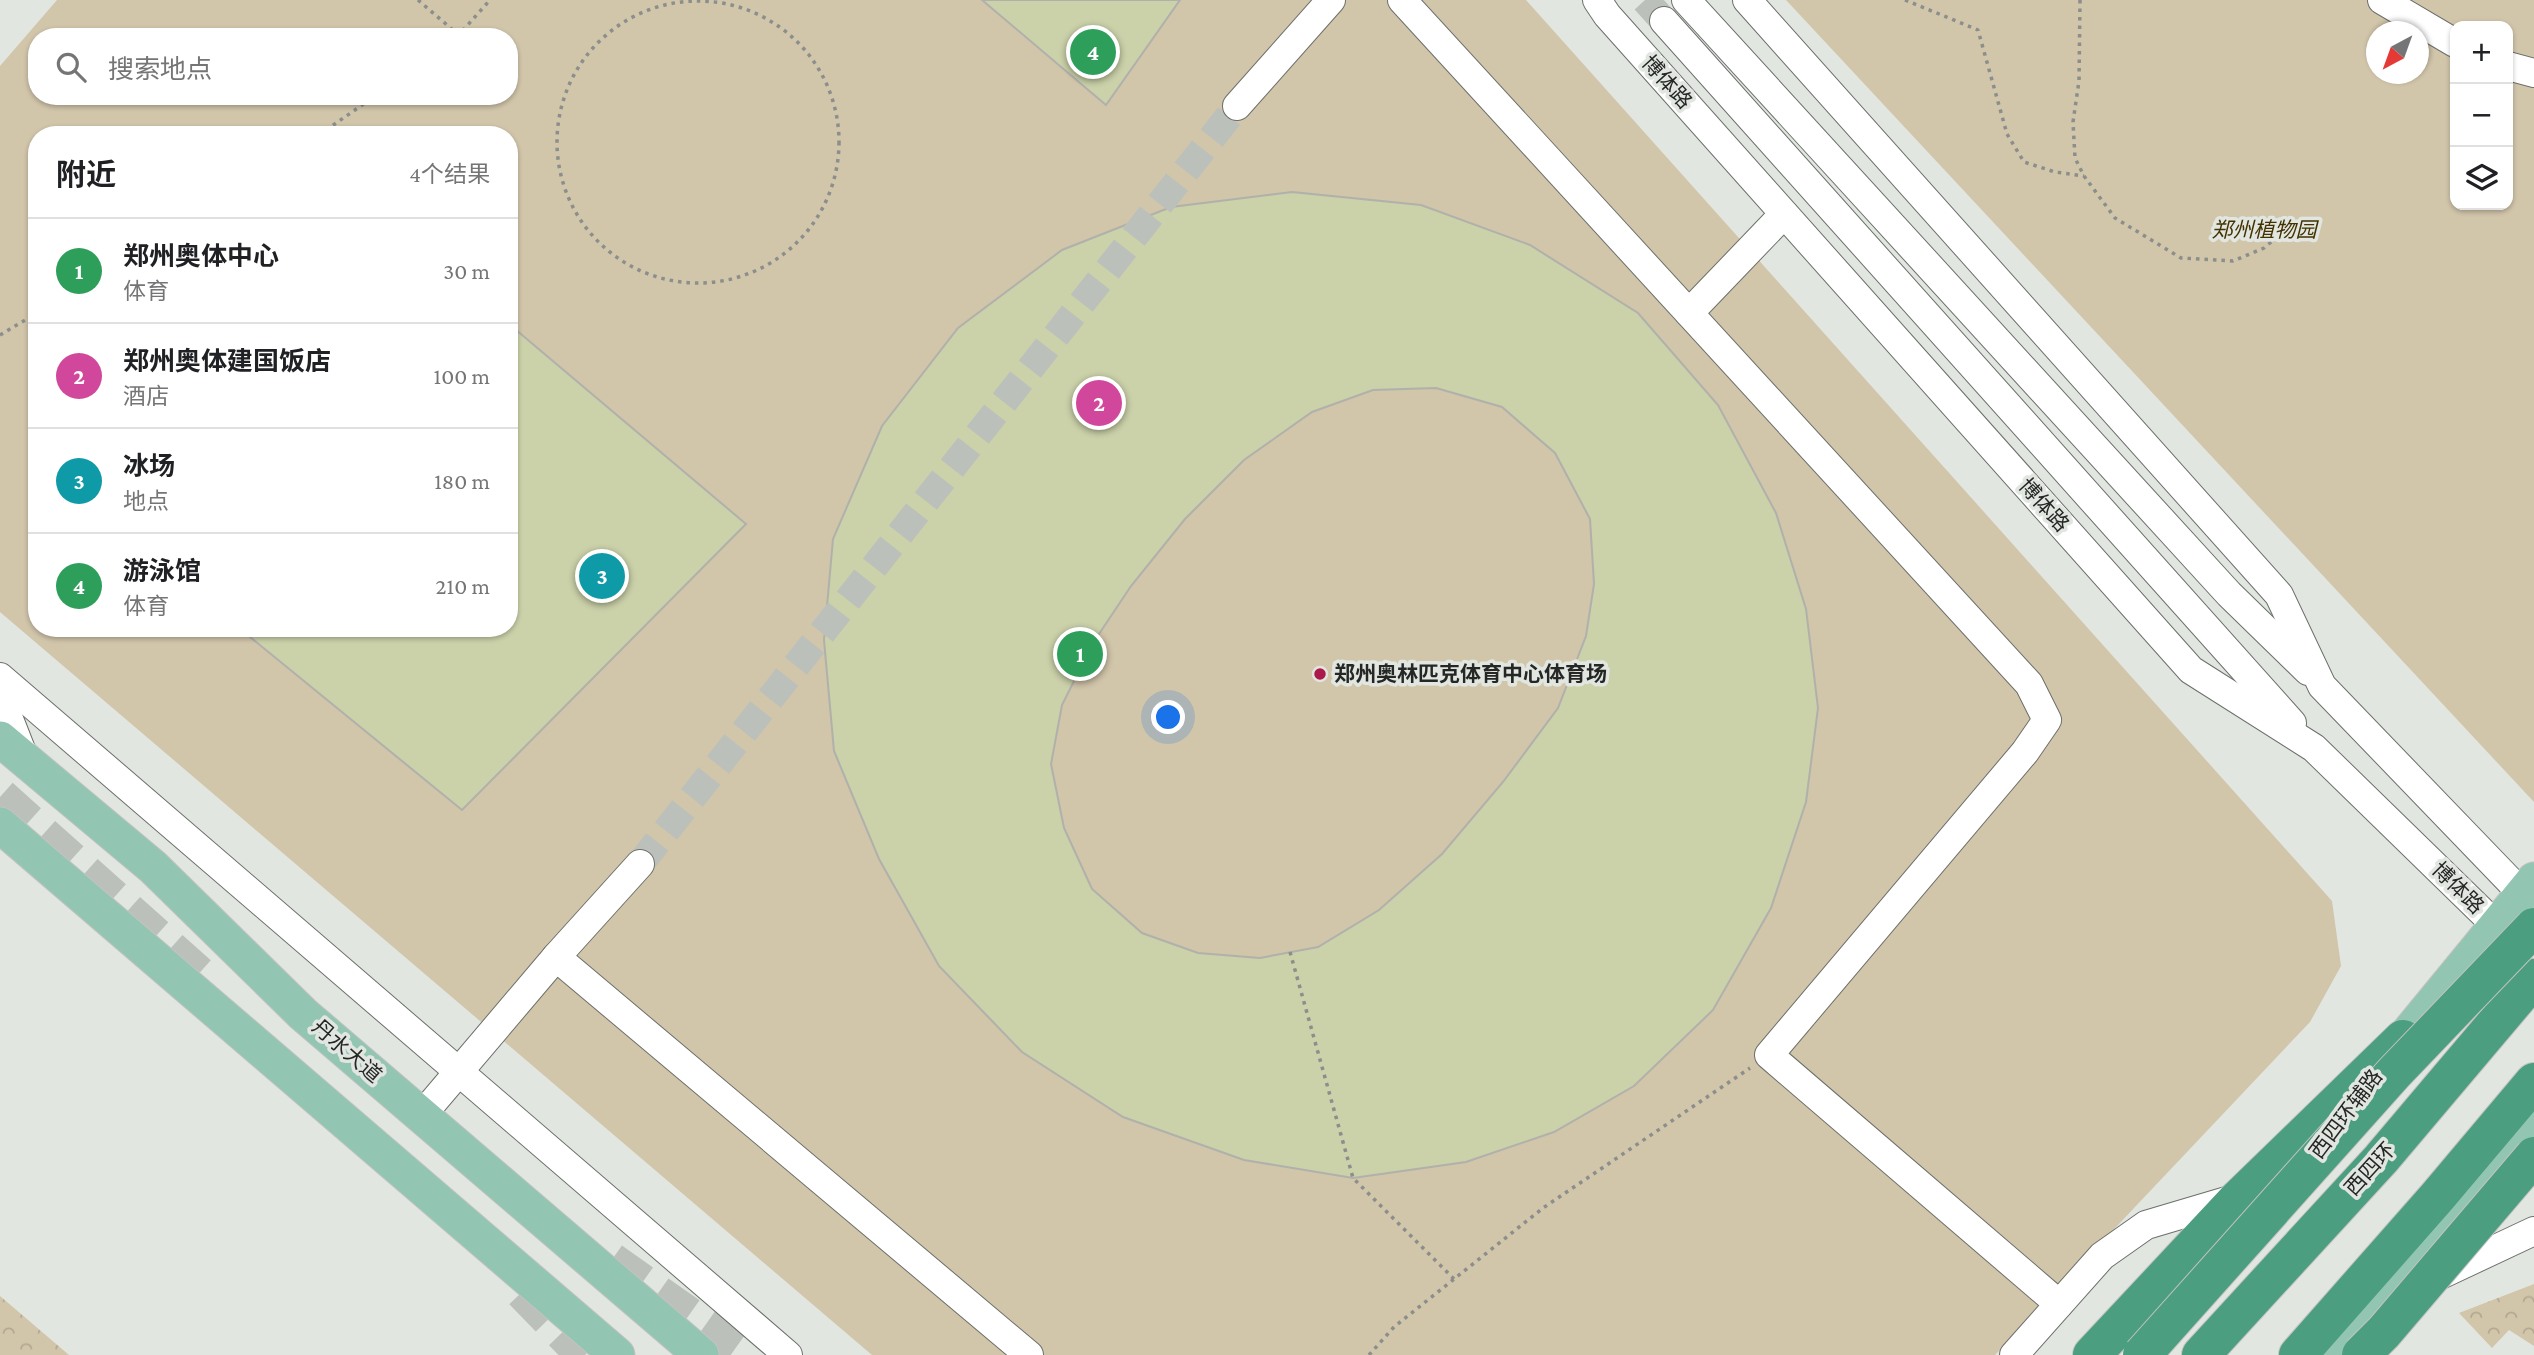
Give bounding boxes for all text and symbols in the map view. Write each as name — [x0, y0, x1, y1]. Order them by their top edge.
north arrow — [2366, 21, 2429, 84]
map controls — [2450, 21, 2513, 210]
button: + — [2450, 21, 2513, 84]
pin: 4 — [1070, 26, 1116, 78]
search box — [28, 28, 518, 105]
icon: search — [52, 48, 90, 86]
street label: 博体路 — [1637, 51, 1697, 113]
text: 搜索地点 — [108, 55, 212, 84]
button: − — [2450, 84, 2513, 147]
button: layers — [2450, 147, 2513, 210]
text: 附近 — [56, 158, 116, 191]
text: 4个结果 — [409, 161, 490, 187]
park label: 郑州植物园 — [2212, 218, 2319, 242]
text: 郑州奥体中心 — [123, 242, 279, 271]
text: 1 — [75, 258, 83, 284]
text: 30 m — [443, 258, 490, 284]
text: 体育 — [123, 278, 169, 304]
text: 郑州奥体建国饭店 — [123, 347, 331, 376]
text: 2 — [73, 363, 85, 389]
text: 100 m — [434, 363, 490, 389]
pin: 2 — [1076, 377, 1122, 429]
text: 酒店 — [123, 383, 169, 409]
text: 冰场 — [123, 452, 175, 481]
text: 3 — [73, 468, 85, 494]
text: 180 m — [434, 468, 490, 494]
street label: 博体路 — [2014, 474, 2074, 536]
text: 地点 — [123, 488, 169, 514]
pin: 3 — [579, 550, 625, 602]
text: 游泳馆 — [123, 557, 201, 586]
text: 4 — [73, 573, 85, 599]
text: 210 m — [436, 573, 490, 599]
text: 体育 — [123, 593, 169, 619]
pin: 1 — [1057, 628, 1103, 680]
place label: 郑州奥林匹克体育中心体育场 — [1334, 662, 1607, 686]
marker: 郑州奥林匹克体育中心体育场 — [1312, 666, 1328, 682]
your location — [1151, 700, 1185, 734]
street label: 博体路 — [2427, 857, 2489, 919]
street label: 丹水大道 — [307, 1014, 387, 1088]
street label: 西四环辅路 — [2305, 1065, 2387, 1163]
street label: 西四环 — [2340, 1138, 2400, 1200]

